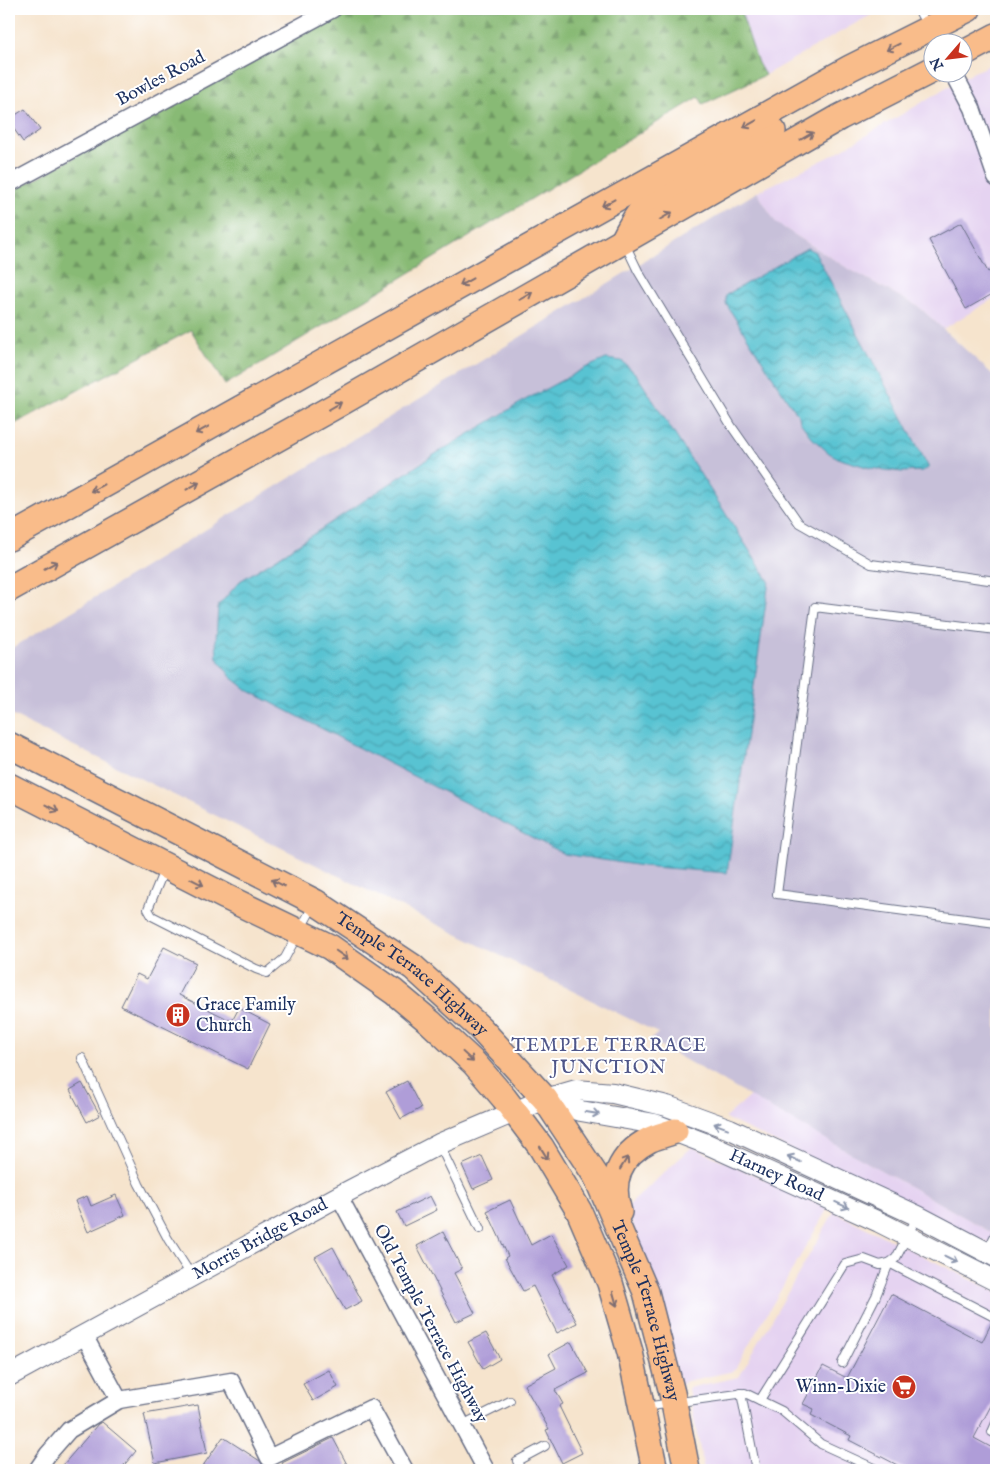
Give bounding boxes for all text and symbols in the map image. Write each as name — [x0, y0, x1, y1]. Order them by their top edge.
north arrow — [922, 32, 972, 82]
one-way arrow — [886, 43, 901, 52]
street label: Bowles Road — [113, 46, 210, 112]
text: N — [927, 54, 949, 74]
one-way arrow — [743, 120, 758, 129]
one-way arrow — [799, 130, 814, 140]
one-way arrow — [601, 198, 616, 208]
one-way arrow — [658, 211, 673, 221]
one-way arrow — [460, 278, 474, 288]
one-way arrow — [519, 290, 533, 300]
one-way arrow — [327, 401, 341, 411]
one-way arrow — [195, 426, 210, 435]
one-way arrow — [185, 481, 200, 490]
one-way arrow — [91, 484, 105, 494]
one-way arrow — [44, 560, 59, 570]
one-way arrow — [44, 804, 59, 813]
one-way arrow — [189, 878, 204, 887]
one-way arrow — [271, 878, 286, 888]
street label: Temple Terrace Highway — [331, 907, 494, 1041]
one-way arrow — [335, 950, 349, 960]
place label: Grace Family Church — [196, 994, 296, 1038]
building icon: Grace Family Church — [165, 1002, 191, 1028]
district label: TEMPLE TERRACE JUNCTION — [511, 1034, 707, 1080]
one-way arrow — [461, 1051, 474, 1063]
one-way arrow — [584, 1108, 600, 1118]
one-way arrow — [714, 1121, 730, 1130]
street label: Harney Road — [726, 1144, 828, 1207]
one-way arrow — [540, 1145, 550, 1159]
one-way arrow — [787, 1153, 802, 1163]
one-way arrow — [619, 1157, 629, 1171]
street label: Morris Bridge Road — [189, 1193, 332, 1285]
one-way arrow — [834, 1201, 849, 1211]
street label: Temple Terrace Highway — [605, 1217, 685, 1403]
street label: Old Temple Terrace Highway — [368, 1221, 492, 1428]
one-way arrow — [943, 1254, 958, 1264]
one-way arrow — [610, 1290, 620, 1306]
supermarket icon: Winn-Dixie — [891, 1374, 917, 1400]
place label: Winn-Dixie — [795, 1376, 886, 1399]

